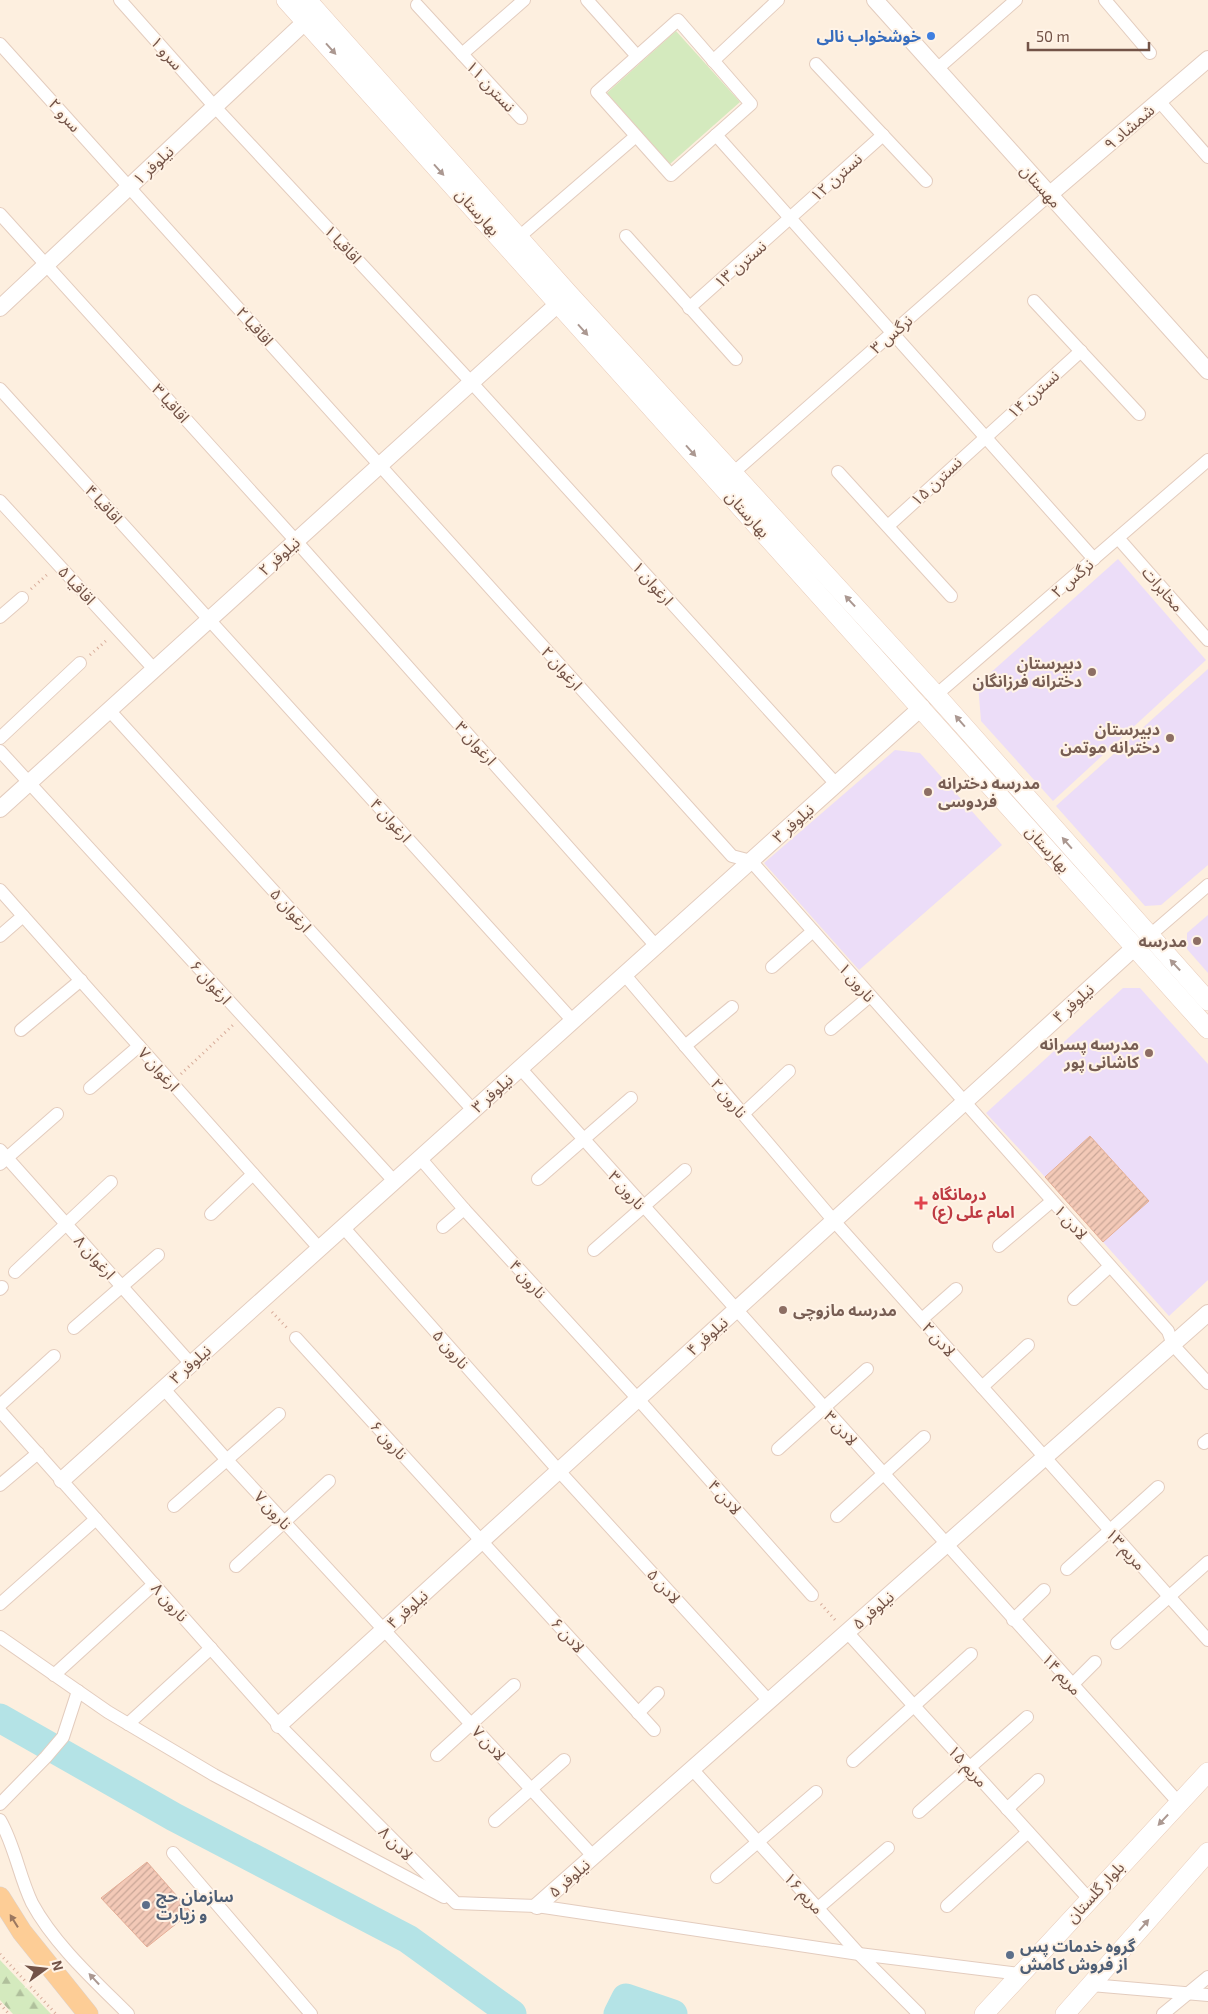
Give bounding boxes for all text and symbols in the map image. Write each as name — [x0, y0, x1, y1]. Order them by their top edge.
scale bar — [1028, 20, 1149, 52]
place label: خوشخواب نالی — [817, 26, 921, 46]
text: 50 m — [1036, 27, 1070, 45]
marker: خوشخواب نالی — [925, 30, 937, 42]
street label: سرو ۱ — [147, 32, 187, 74]
one-way arrow — [325, 43, 337, 55]
street label: نسترن ۱۱ — [462, 56, 520, 116]
street label: سرو ۲ — [45, 94, 85, 136]
street label: شمشاد ۹ — [1100, 100, 1158, 154]
street label: نیلوفر ۱ — [128, 141, 178, 189]
street label: نسترن ۱۲ — [806, 148, 866, 206]
street label: مهستان — [1016, 160, 1066, 212]
one-way arrow — [434, 163, 445, 176]
street label: بهارستان — [452, 184, 504, 240]
street label: اقاقیا ۱ — [321, 220, 366, 267]
street label: نسترن ۱۳ — [710, 236, 770, 292]
street label: اقاقیا ۲ — [233, 302, 278, 349]
street label: نرگس ۳ — [866, 310, 916, 358]
one-way arrow — [577, 323, 589, 335]
street label: نسترن ۱۴ — [1003, 365, 1063, 423]
street label: اقاقیا ۳ — [149, 379, 194, 426]
one-way arrow — [686, 445, 697, 458]
street label: نسترن ۱۵ — [906, 452, 966, 510]
street label: اقاقیا ۴ — [82, 480, 127, 527]
street label: بهارستان — [722, 486, 774, 542]
street label: نیلوفر ۲ — [254, 532, 304, 580]
street label: نرگس ۲ — [1047, 554, 1097, 602]
street label: ارغوان ۱ — [628, 557, 678, 609]
street label: اقاقیا ۵ — [55, 561, 100, 608]
street label: مخابرات — [1138, 562, 1188, 616]
one-way arrow — [844, 596, 856, 608]
street label: ارغوان ۲ — [537, 642, 587, 694]
place label: دبیرستان دخترانه فرزانگان — [973, 653, 1082, 691]
marker: دبیرستان دخترانه فرزانگان — [1086, 666, 1098, 678]
one-way arrow — [954, 715, 965, 728]
street label: ارغوان ۳ — [451, 717, 501, 769]
place label: دبیرستان دخترانه موتمن — [1060, 719, 1160, 757]
marker: دبیرستان دخترانه موتمن — [1164, 732, 1176, 744]
place label: مدرسه دخترانه فردوسی — [938, 773, 1040, 811]
marker: مدرسه دخترانه فردوسی — [922, 786, 934, 798]
street label: ارغوان ۴ — [366, 794, 416, 846]
street label: نیلوفر ۳ — [768, 799, 818, 847]
street label: بهارستان — [1022, 821, 1074, 877]
one-way arrow — [1061, 838, 1073, 850]
street label: ارغوان ۵ — [266, 884, 316, 936]
place label: مدرسه — [1138, 931, 1187, 951]
marker: مدرسه — [1191, 935, 1203, 947]
street label: ارغوان ۶ — [186, 956, 236, 1008]
street label: نارون ۱ — [834, 958, 880, 1006]
one-way arrow — [1169, 959, 1181, 971]
street label: نیلوفر ۴ — [1048, 979, 1098, 1027]
place label: مدرسه پسرانه کاشانی پور — [1040, 1034, 1140, 1073]
street label: ارغوان ۷ — [134, 1043, 184, 1095]
marker: مدرسه پسرانه کاشانی پور — [1143, 1047, 1155, 1059]
street label: نیلوفر ۳ — [467, 1069, 517, 1117]
street label: نارون ۲ — [707, 1074, 751, 1122]
street label: نارون ۳ — [604, 1166, 650, 1214]
place label: درمانگاه امام علی (ع) — [932, 1184, 1015, 1224]
marker: درمانگاه امام علی (ع) — [914, 1196, 928, 1210]
street label: لادن ۱ — [1050, 1200, 1092, 1244]
street label: ارغوان ۸ — [70, 1231, 120, 1283]
street label: نارون ۴ — [505, 1255, 551, 1303]
place label: مدرسه مازوچی — [793, 1300, 897, 1321]
marker: مدرسه مازوچی — [777, 1304, 789, 1316]
street label: نیلوفر ۴ — [682, 1312, 732, 1360]
street label: لادن ۲ — [918, 1317, 960, 1361]
street label: نارون ۵ — [428, 1325, 474, 1373]
street label: نیلوفر ۳ — [165, 1340, 215, 1388]
street label: لادن ۳ — [820, 1406, 862, 1450]
street label: نارون ۶ — [366, 1416, 412, 1464]
street label: لادن ۴ — [704, 1475, 746, 1519]
street label: نارون ۷ — [250, 1486, 296, 1534]
street label: مریم ۱۳ — [1100, 1524, 1150, 1576]
street label: لادن ۵ — [643, 1564, 685, 1608]
street label: نارون ۸ — [147, 1578, 193, 1626]
street label: نیلوفر ۴ — [382, 1585, 432, 1633]
street label: نیلوفر ۵ — [848, 1586, 898, 1634]
street label: لادن ۶ — [547, 1613, 589, 1657]
street label: مریم ۱۴ — [1036, 1649, 1086, 1701]
street label: لادن ۷ — [468, 1721, 510, 1765]
street label: مریم ۱۵ — [942, 1741, 992, 1793]
one-way arrow — [1157, 1814, 1169, 1826]
street label: لادن ۸ — [375, 1822, 417, 1864]
street label: نیلوفر ۵ — [544, 1854, 594, 1902]
street label: بلوار گلستان — [1062, 1857, 1128, 1927]
street label: مریم ۱۶ — [778, 1868, 828, 1920]
place label: سازمان حج و زیارت — [156, 1886, 234, 1924]
marker: سازمان حج و زیارت — [140, 1899, 152, 1911]
one-way arrow — [10, 1914, 19, 1928]
one-way arrow — [1138, 1920, 1150, 1932]
place label: گروه خدمات پس از فروش کامش — [1020, 1936, 1136, 1974]
north arrow — [20, 1944, 70, 1994]
marker: گروه خدمات پس از فروش کامش — [1004, 1949, 1016, 1961]
text: N — [49, 1958, 68, 1973]
one-way arrow — [88, 1974, 100, 1986]

